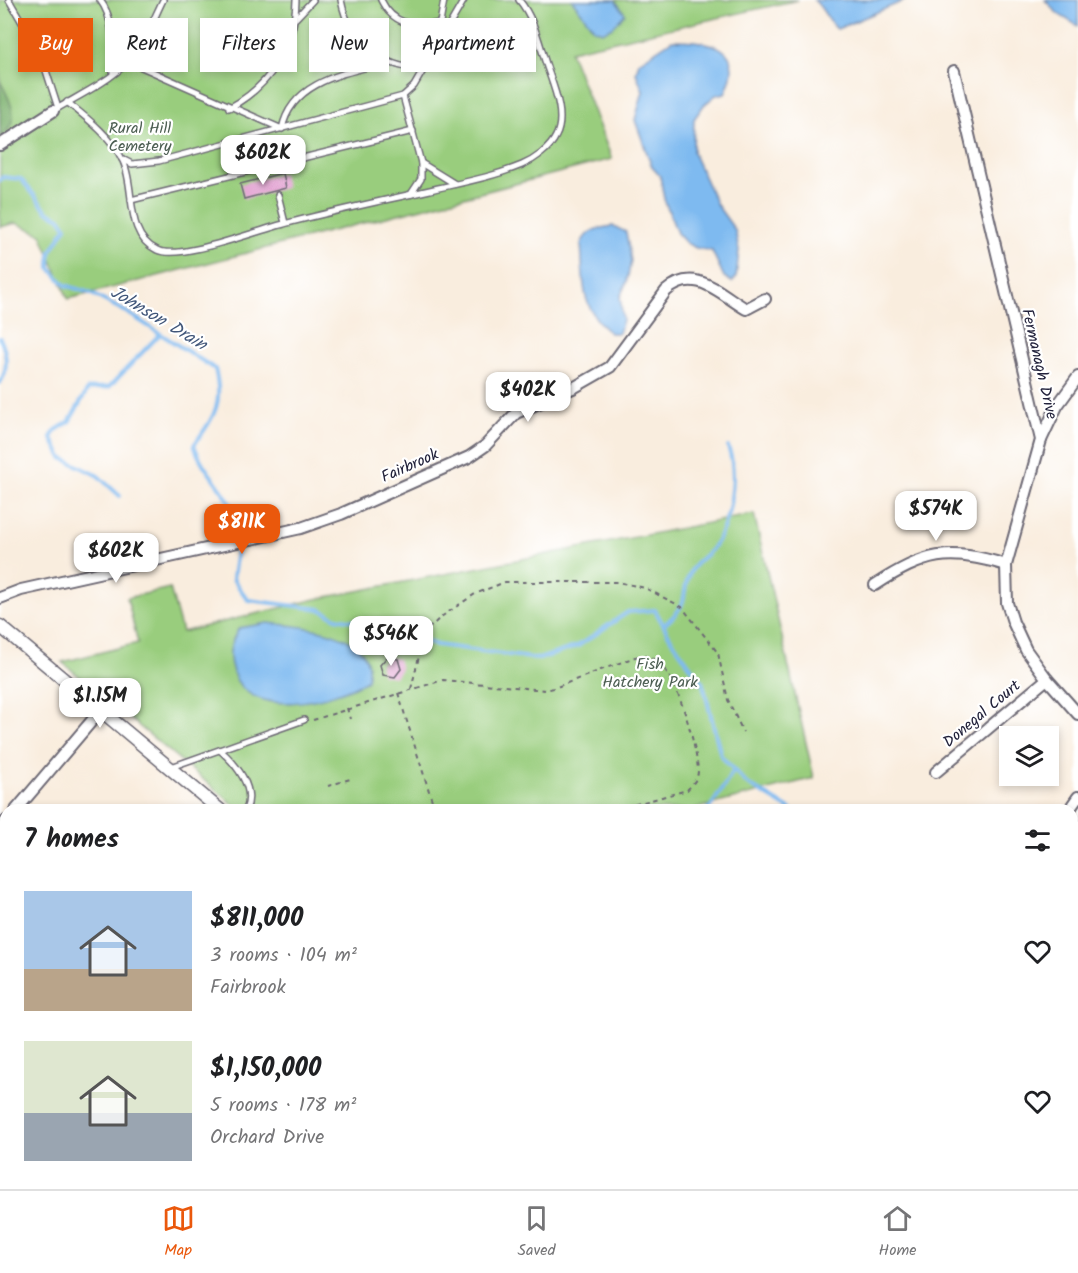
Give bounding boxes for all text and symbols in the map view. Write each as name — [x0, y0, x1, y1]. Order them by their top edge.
chip: Buy — [18, 18, 93, 72]
chip: Rent — [105, 18, 188, 72]
chip: Filters — [200, 18, 297, 72]
chip: New — [309, 18, 389, 72]
chip: Apartment — [401, 18, 536, 72]
park label: Rural Hill Cemetery — [109, 116, 172, 159]
pin: $602K — [221, 135, 305, 186]
text: $602K — [235, 138, 291, 170]
water label: Johnson Drain — [104, 279, 213, 360]
street label: Fermanagh Drive — [1014, 306, 1064, 422]
pin: $402K — [486, 372, 570, 423]
text: $402K — [500, 375, 556, 407]
street label: Fairbrook — [377, 442, 443, 490]
pin: $574K — [894, 491, 978, 542]
text: $574K — [909, 494, 963, 526]
pin: $811K — [200, 504, 284, 555]
text: $811K — [218, 507, 266, 539]
pin: $602K — [74, 533, 158, 584]
text: $602K — [88, 536, 144, 568]
pin: $546K — [349, 616, 433, 667]
text: $546K — [363, 619, 419, 651]
park label: Fish Hatchery Park — [602, 652, 698, 695]
street label: Donegal Court — [938, 673, 1027, 754]
pin: $1.15M — [51, 678, 149, 729]
text: $1.15M — [73, 681, 127, 713]
map controls — [999, 726, 1059, 786]
button: layers — [999, 726, 1059, 786]
text: 7 homes — [24, 819, 119, 861]
icon: filters — [1021, 824, 1054, 857]
text: $811,000 — [210, 898, 303, 940]
icon: home — [72, 915, 144, 987]
icon: heart — [1021, 935, 1054, 968]
text: 3 rooms · 104 m² — [210, 940, 357, 972]
text: Fairbrook — [210, 972, 286, 1004]
text: $1,150,000 — [210, 1048, 321, 1090]
icon: home — [72, 1065, 144, 1137]
icon: heart — [1021, 1085, 1054, 1118]
text: 5 rooms · 178 m² — [210, 1090, 356, 1122]
text: Orchard Drive — [210, 1122, 324, 1154]
tab: Map — [162, 1202, 195, 1263]
tab: Saved — [518, 1202, 556, 1263]
tab: Home — [879, 1202, 916, 1263]

